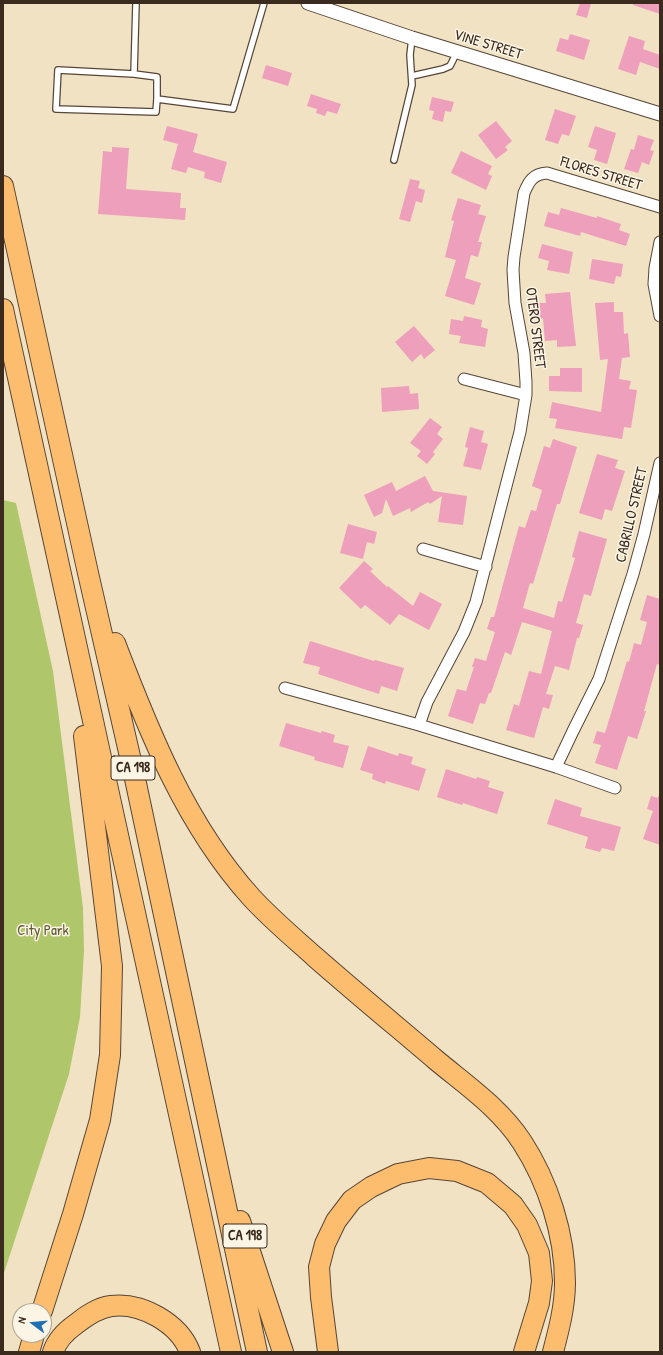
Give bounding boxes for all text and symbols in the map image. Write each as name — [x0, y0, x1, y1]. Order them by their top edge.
street label: VINE STREET — [451, 26, 525, 64]
street label: FLORES STREET — [558, 153, 644, 195]
street label: OTERO STREET — [521, 286, 549, 370]
street label: CABRILLO STREET — [612, 466, 652, 564]
road number: CA 198 — [111, 756, 155, 780]
park label: City Park — [17, 922, 69, 940]
road number: CA 198 — [223, 1224, 267, 1248]
north arrow — [12, 1303, 52, 1343]
text: N — [14, 1315, 29, 1325]

